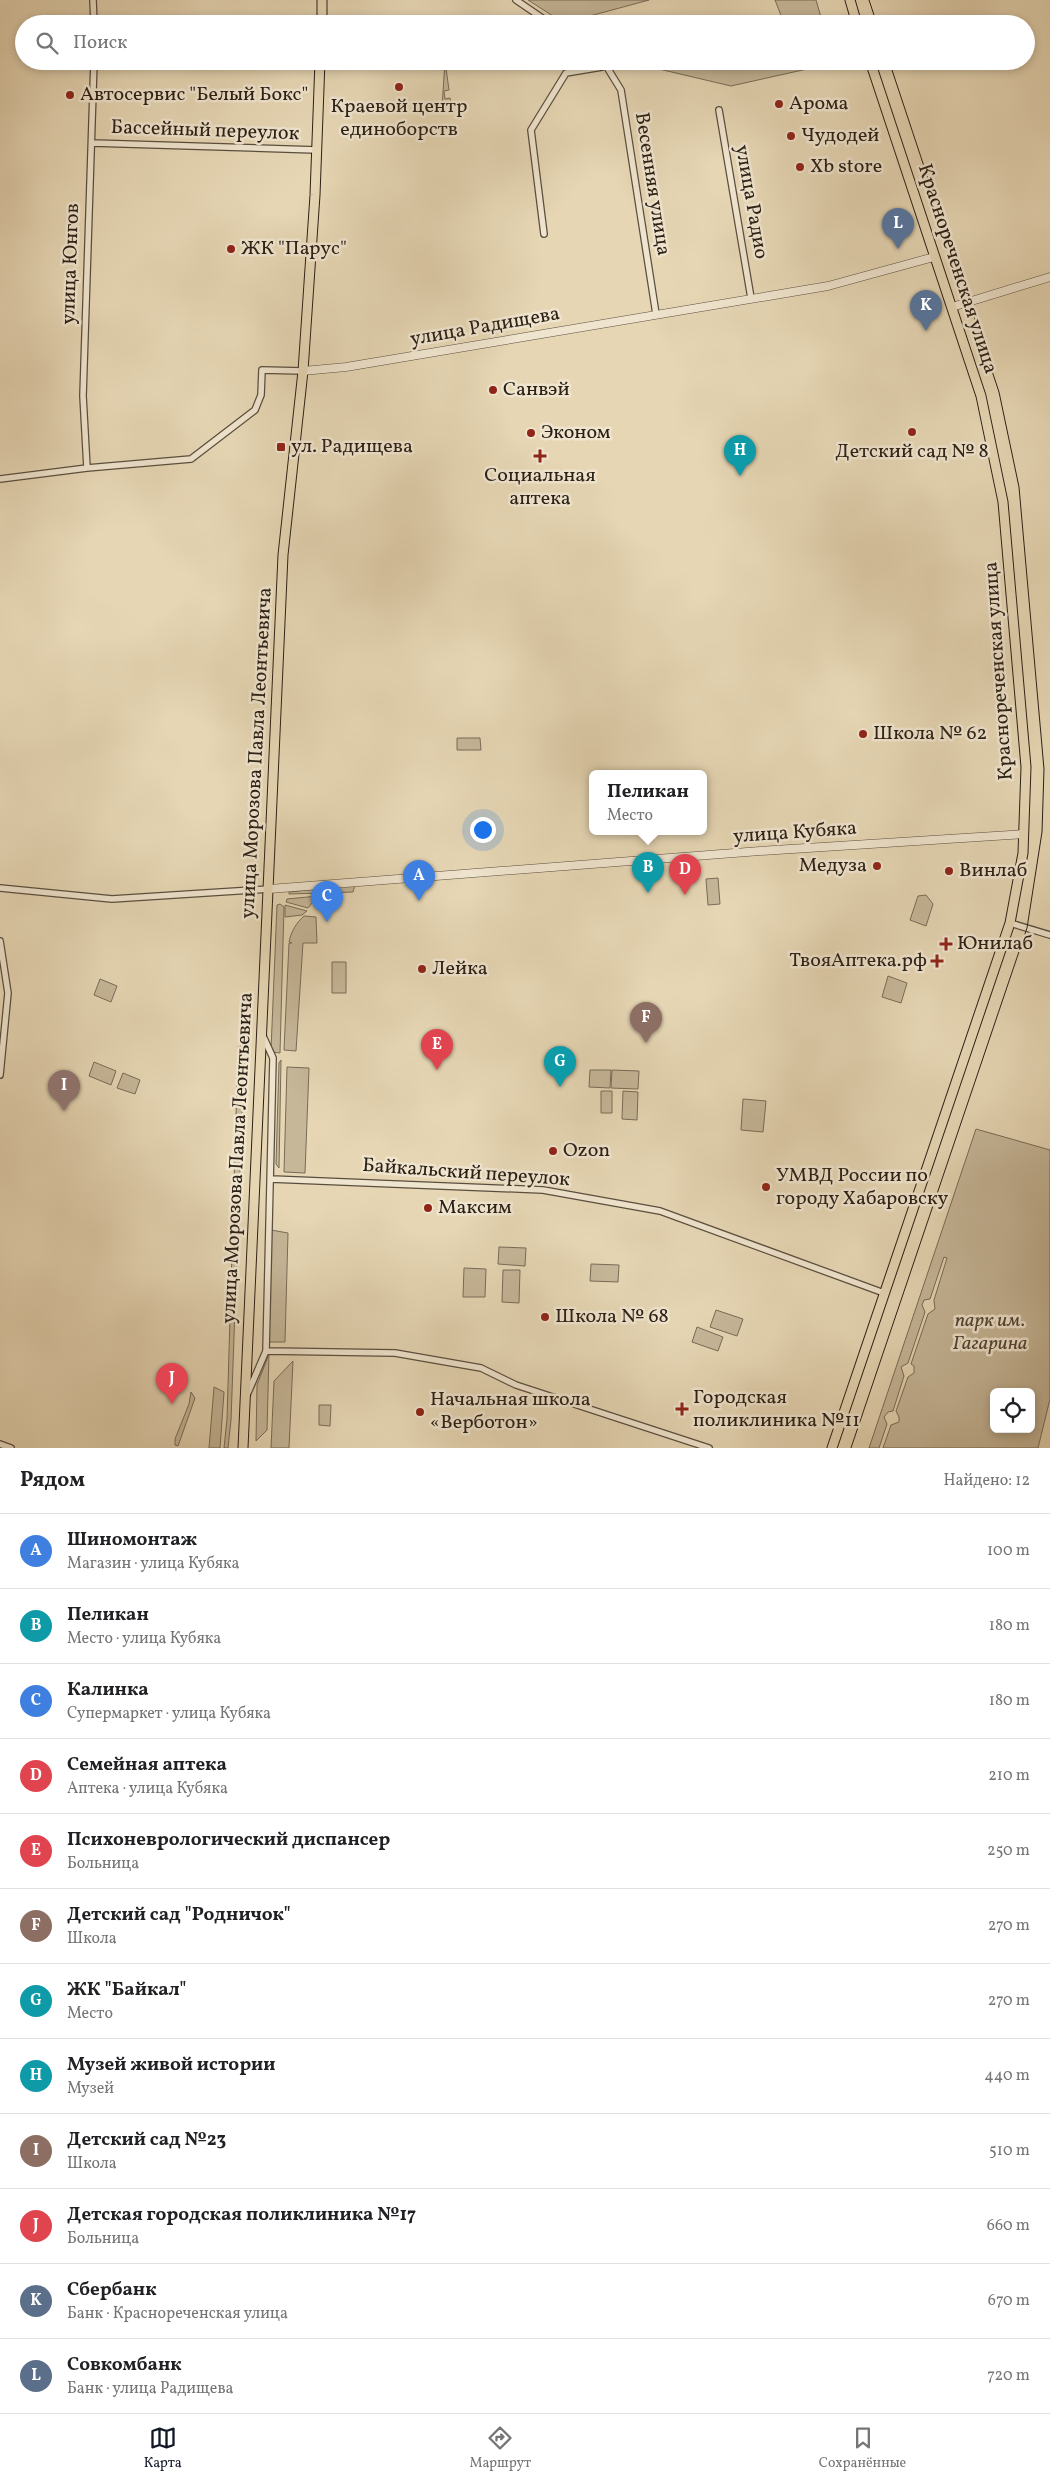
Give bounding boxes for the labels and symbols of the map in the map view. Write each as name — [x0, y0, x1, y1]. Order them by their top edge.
place label: Автосервис "Белый Бокс" — [80, 81, 308, 109]
marker: Краевой центр единоборств — [393, 81, 405, 93]
marker: Автосервис "Белый Бокс" — [64, 89, 76, 101]
place label: Арома — [789, 90, 849, 118]
place label: Краевой центр единоборств — [331, 93, 467, 144]
marker: Арома — [773, 98, 785, 110]
street label: Весенняя улица — [627, 110, 677, 258]
street label: Бассейный переулок — [110, 114, 300, 148]
place label: Чудодей — [801, 122, 880, 150]
marker: Чудодей — [785, 130, 797, 142]
street label: улица Радио — [727, 143, 775, 261]
place label: Xb store — [810, 153, 882, 181]
street label: Краснореченская улица — [910, 160, 1004, 378]
marker: Xb store — [794, 161, 806, 173]
street label: улица Юнгов — [55, 203, 87, 325]
pin: L — [882, 208, 914, 249]
place label: ЖК "Парус" — [241, 235, 347, 263]
marker: ЖК "Парус" — [225, 243, 237, 255]
pin: K — [910, 290, 942, 331]
street label: улица Радищева — [408, 300, 562, 354]
place label: Санвэй — [503, 376, 570, 404]
marker: Санвэй — [487, 384, 499, 396]
place label: Эконом — [541, 419, 611, 447]
marker: Детский сад № 8 — [906, 426, 918, 438]
marker: Эконом — [525, 427, 537, 439]
place label: ул. Радищева — [291, 433, 413, 461]
pin: H — [724, 435, 756, 476]
place label: Детский сад № 8 — [835, 438, 989, 466]
marker: ул. Радищева — [275, 441, 287, 453]
marker: Социальная аптека — [534, 450, 546, 462]
place label: Социальная аптека — [484, 462, 596, 513]
street label: Краснореченская улица — [977, 561, 1021, 781]
street label: улица Морозова Павла Леонтьевича — [234, 587, 280, 919]
place label: Школа № 62 — [873, 720, 987, 748]
marker: Школа № 62 — [857, 728, 869, 740]
street label: улица Кубяка — [732, 815, 858, 851]
your location — [470, 817, 496, 843]
pin: B — [632, 852, 664, 893]
place label: Медуза — [799, 852, 867, 880]
pin: D — [669, 854, 701, 895]
place label: Винлаб — [959, 857, 1027, 885]
pin: A — [403, 860, 435, 901]
marker: Медуза — [871, 860, 883, 872]
marker: Винлаб — [943, 865, 955, 877]
pin: C — [311, 881, 343, 922]
place label: Юнилаб — [957, 930, 1033, 958]
marker: Юнилаб — [939, 937, 953, 951]
place label: ТвояАптека.рф — [789, 947, 927, 975]
place label: Лейка — [432, 955, 488, 983]
marker: ТвояАптека.рф — [931, 955, 943, 967]
marker: Лейка — [416, 963, 428, 975]
street label: улица Морозова Павла Леонтьевича — [215, 992, 261, 1324]
pin: F — [630, 1002, 662, 1043]
pin: E — [421, 1029, 453, 1070]
pin: G — [544, 1046, 576, 1087]
pin: I — [48, 1070, 80, 1111]
place label: Ozon — [563, 1137, 610, 1165]
marker: Ozon — [547, 1145, 559, 1157]
street label: Байкальский переулок — [361, 1152, 571, 1194]
place label: УМВД России по городу Хабаровску — [776, 1162, 949, 1213]
marker: УМВД России по городу Хабаровску — [760, 1181, 772, 1193]
place label: Максим — [438, 1194, 512, 1222]
marker: Максим — [422, 1202, 434, 1214]
place label: Школа № 68 — [555, 1303, 669, 1331]
park label: парк им. Гагарина — [952, 1307, 1028, 1358]
marker: Школа № 68 — [539, 1311, 551, 1323]
pin: J — [156, 1363, 188, 1404]
place label: Городская поликлиника №11 — [693, 1384, 860, 1435]
place label: Начальная школа «Верботон» — [430, 1386, 591, 1437]
marker: Городская поликлиника №11 — [675, 1402, 689, 1416]
marker: Начальная школа «Верботон» — [414, 1406, 426, 1418]

